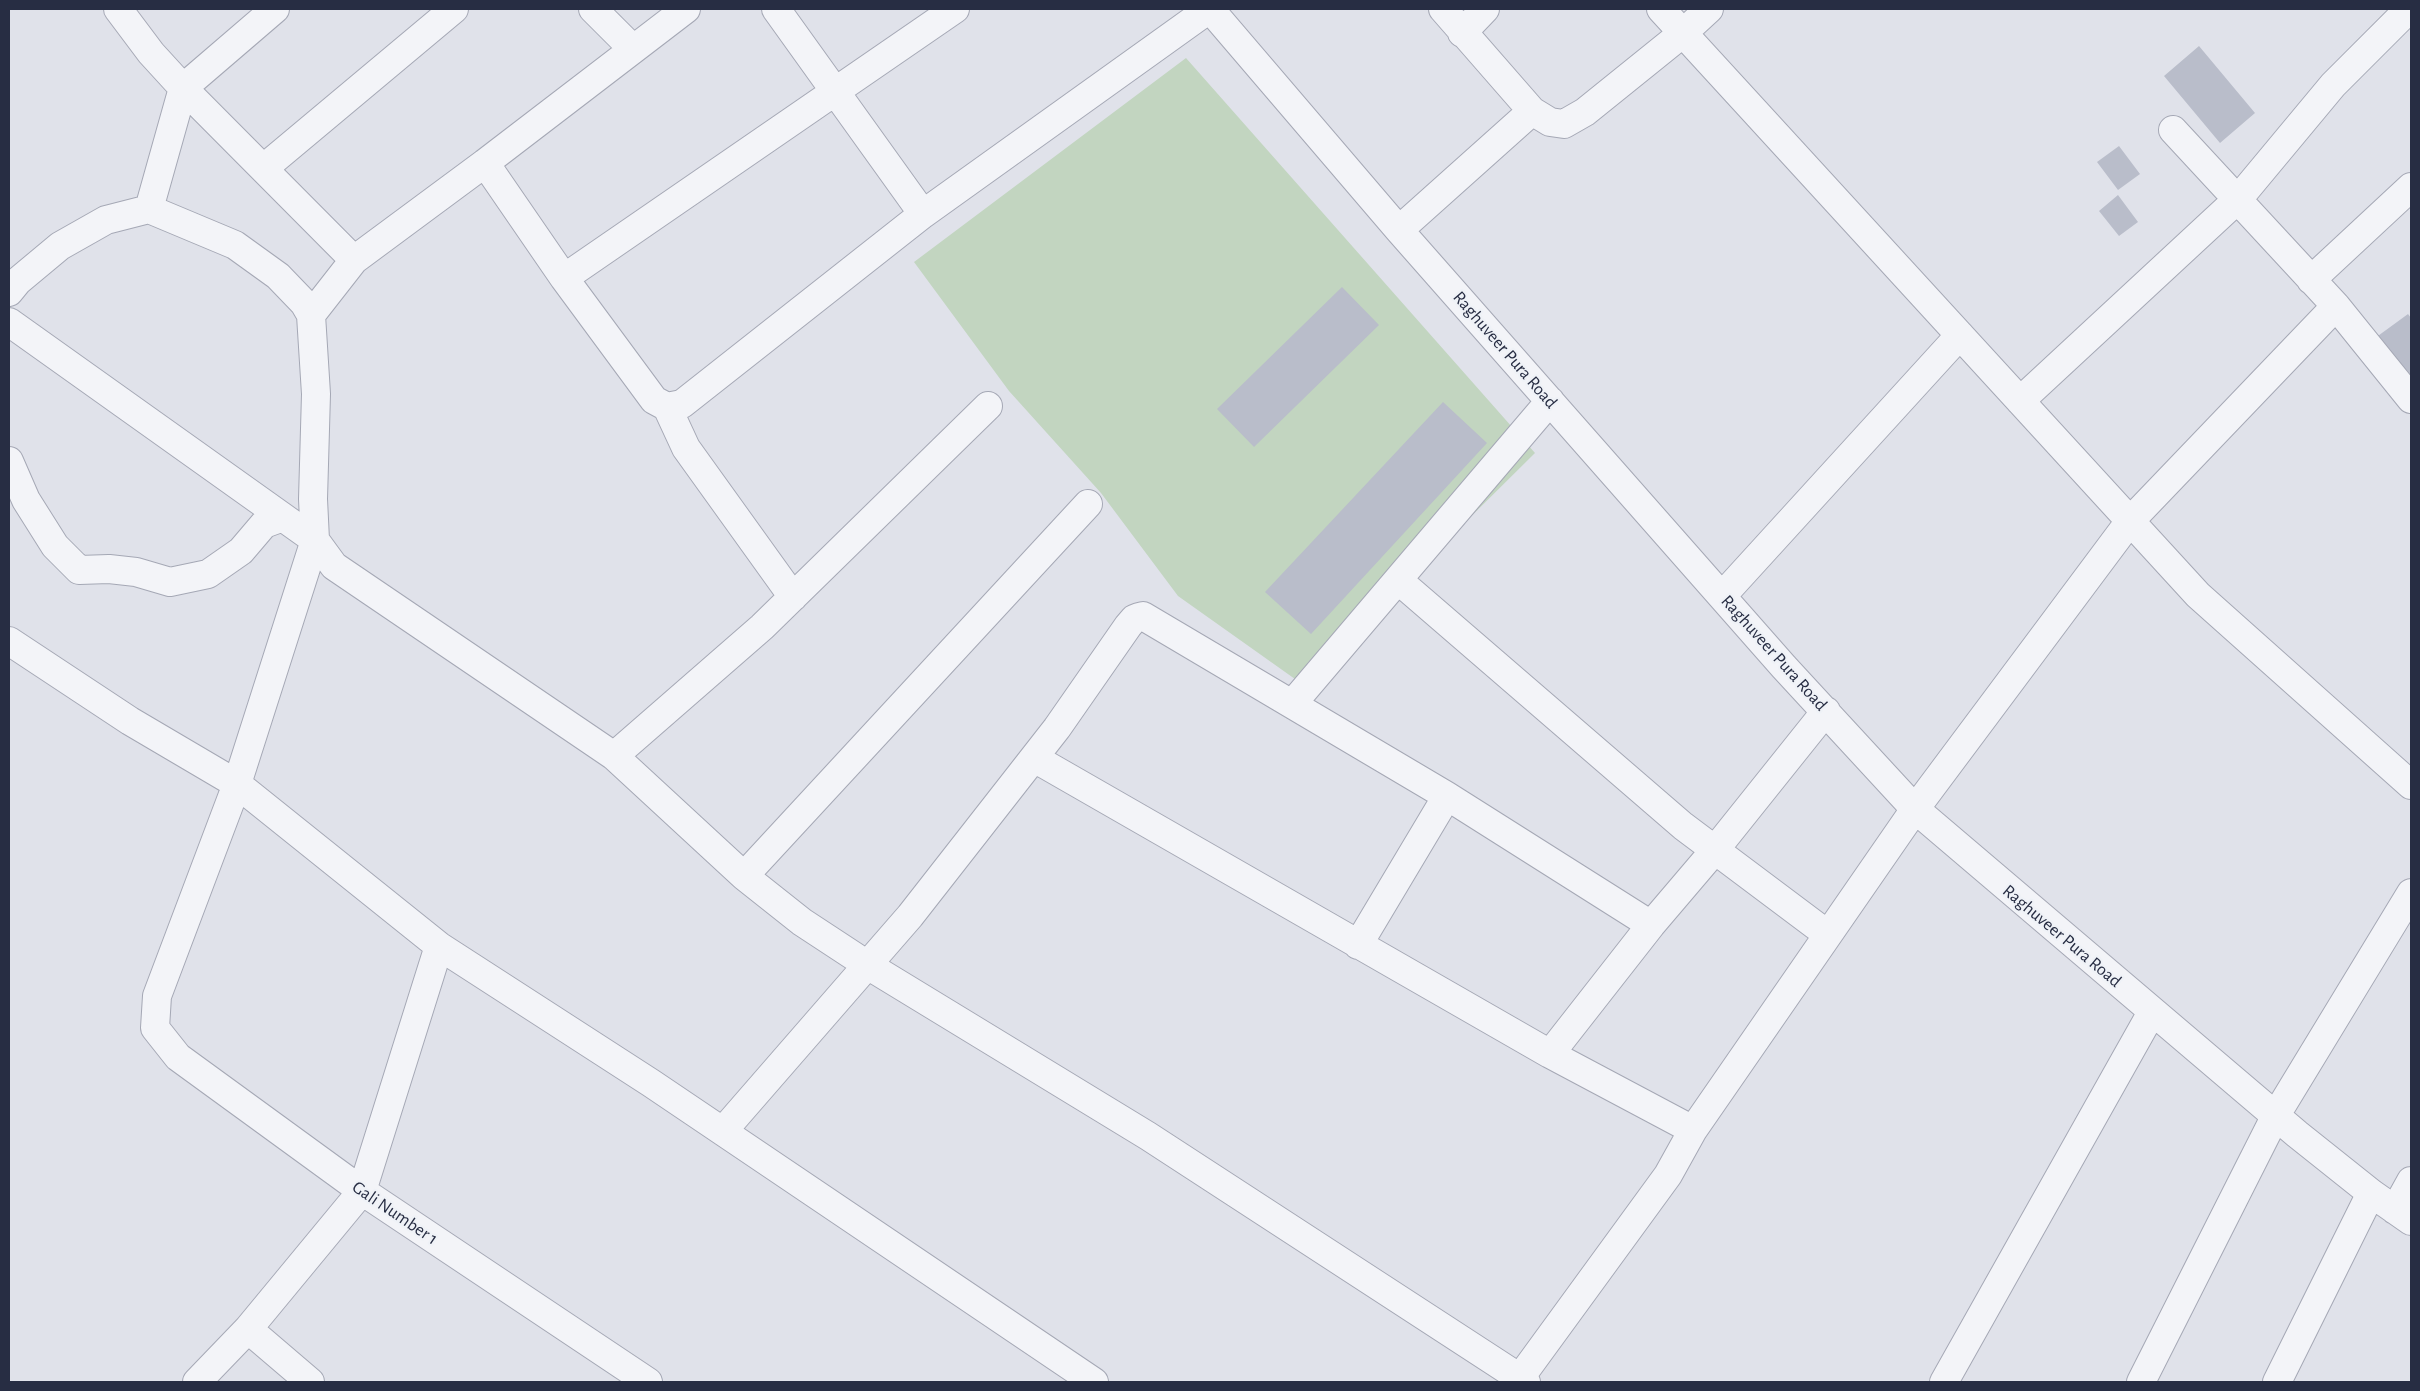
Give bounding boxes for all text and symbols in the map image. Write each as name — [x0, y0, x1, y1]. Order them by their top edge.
street label: Raghuveer Pura Road — [1448, 287, 1562, 413]
street label: Raghuveer Pura Road — [1716, 591, 1832, 715]
street label: Raghuveer Pura Road — [1998, 880, 2126, 992]
street label: Gali Number 1 — [348, 1176, 442, 1250]

